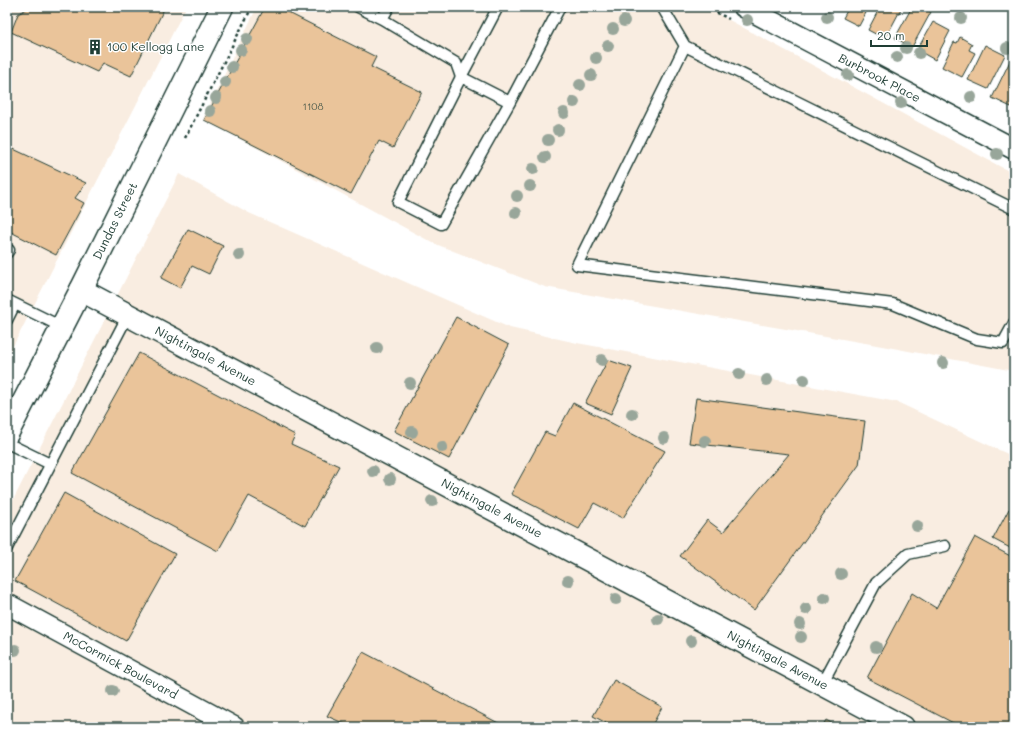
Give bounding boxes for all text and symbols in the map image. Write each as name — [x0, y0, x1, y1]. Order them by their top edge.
scale bar — [871, 22, 927, 48]
text: 20 m — [877, 27, 905, 43]
building icon: 100 Kellogg Lane — [86, 38, 104, 56]
place label: 100 Kellogg Lane — [107, 38, 205, 54]
street label: Burbrook Place — [836, 49, 924, 105]
house number: 1108 — [302, 99, 324, 113]
street label: Dundas Street — [88, 179, 140, 262]
street label: Nightingale Avenue — [153, 322, 259, 389]
street label: Nightingale Avenue — [439, 474, 545, 541]
street label: Nightingale Avenue — [725, 626, 831, 693]
street label: McCormick Boulevard — [61, 627, 181, 702]

